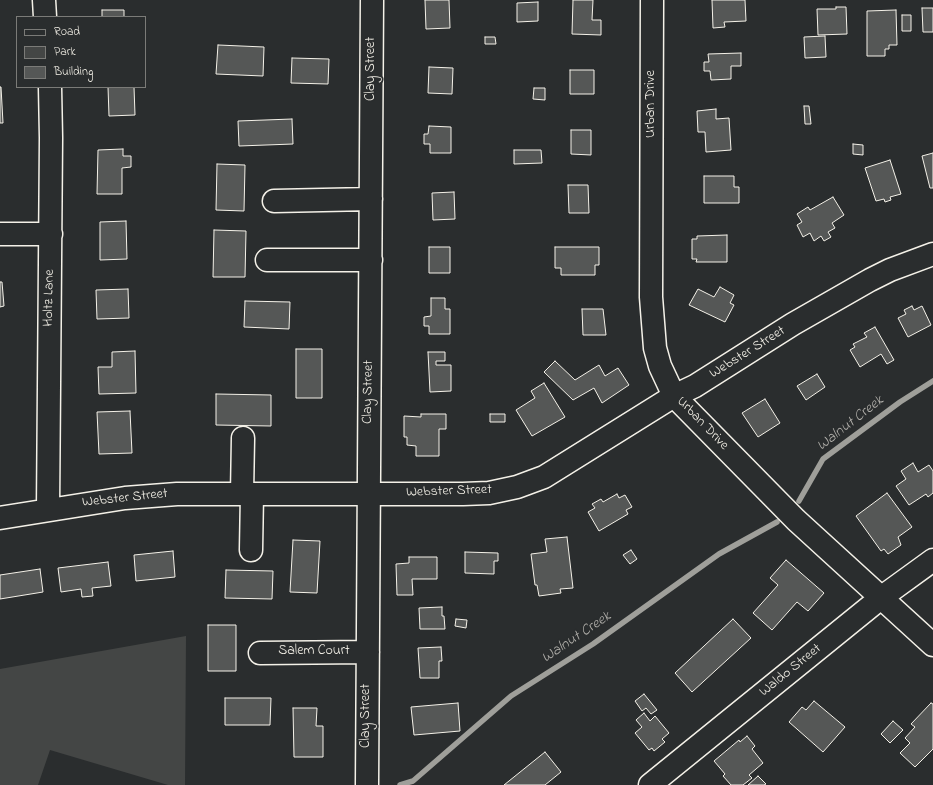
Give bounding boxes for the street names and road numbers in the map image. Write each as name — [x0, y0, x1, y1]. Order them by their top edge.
street label: Clay Street — [364, 37, 380, 101]
street label: Urban Drive — [644, 70, 660, 138]
street label: Holtz Lane — [41, 269, 59, 327]
street label: Webster Street — [707, 323, 789, 383]
street label: Clay Street — [360, 360, 378, 424]
street label: Urban Drive — [672, 394, 732, 454]
street label: Webster Street — [406, 482, 492, 502]
street label: Webster Street — [81, 486, 169, 512]
street label: Waldo Street — [757, 641, 825, 701]
street label: Salem Court — [278, 644, 350, 660]
street label: Clay Street — [359, 684, 375, 748]

